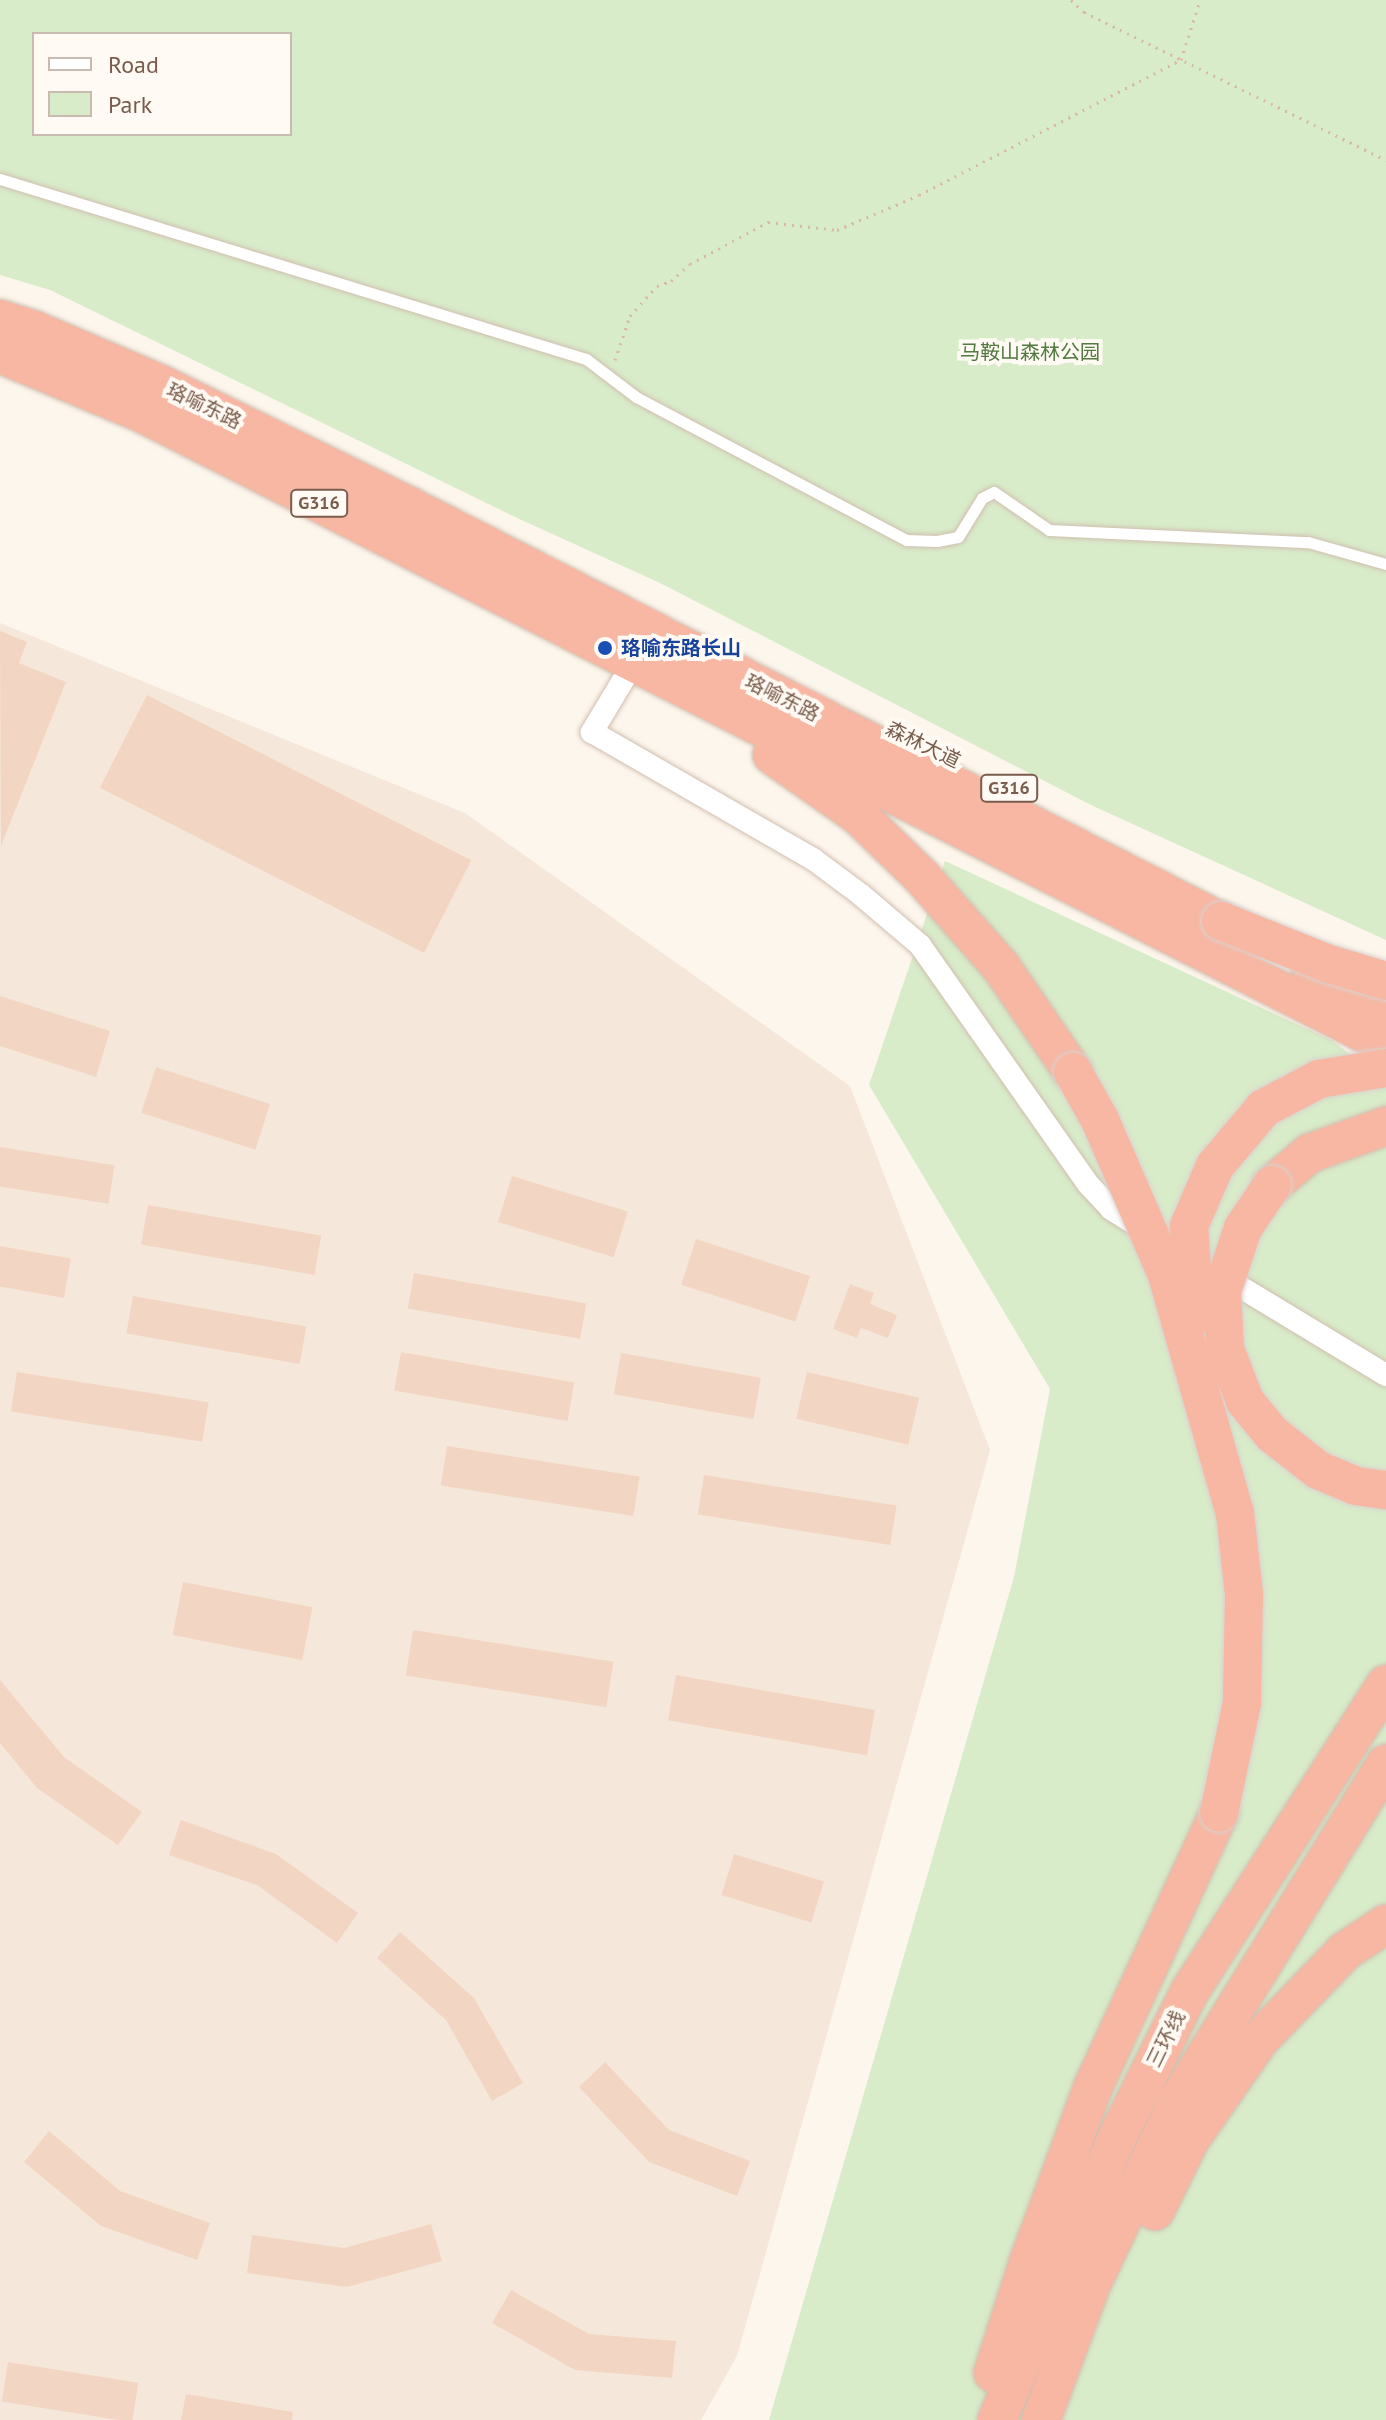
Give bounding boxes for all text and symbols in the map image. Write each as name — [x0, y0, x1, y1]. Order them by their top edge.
legend — [32, 32, 292, 136]
text: Road — [108, 49, 159, 80]
text: Park — [108, 89, 152, 120]
park label: 马鞍山森林公园 — [960, 340, 1100, 364]
street label: 珞喻东路 — [163, 378, 245, 434]
road number: G316 — [289, 489, 349, 517]
place label: 珞喻东路长山 — [621, 636, 741, 660]
marker: 珞喻东路长山 — [596, 639, 614, 657]
street label: 珞喻东路 — [741, 669, 823, 727]
street label: 森林大道 — [882, 717, 964, 773]
road number: G316 — [979, 774, 1039, 802]
street label: 三环线 — [1142, 2007, 1190, 2071]

